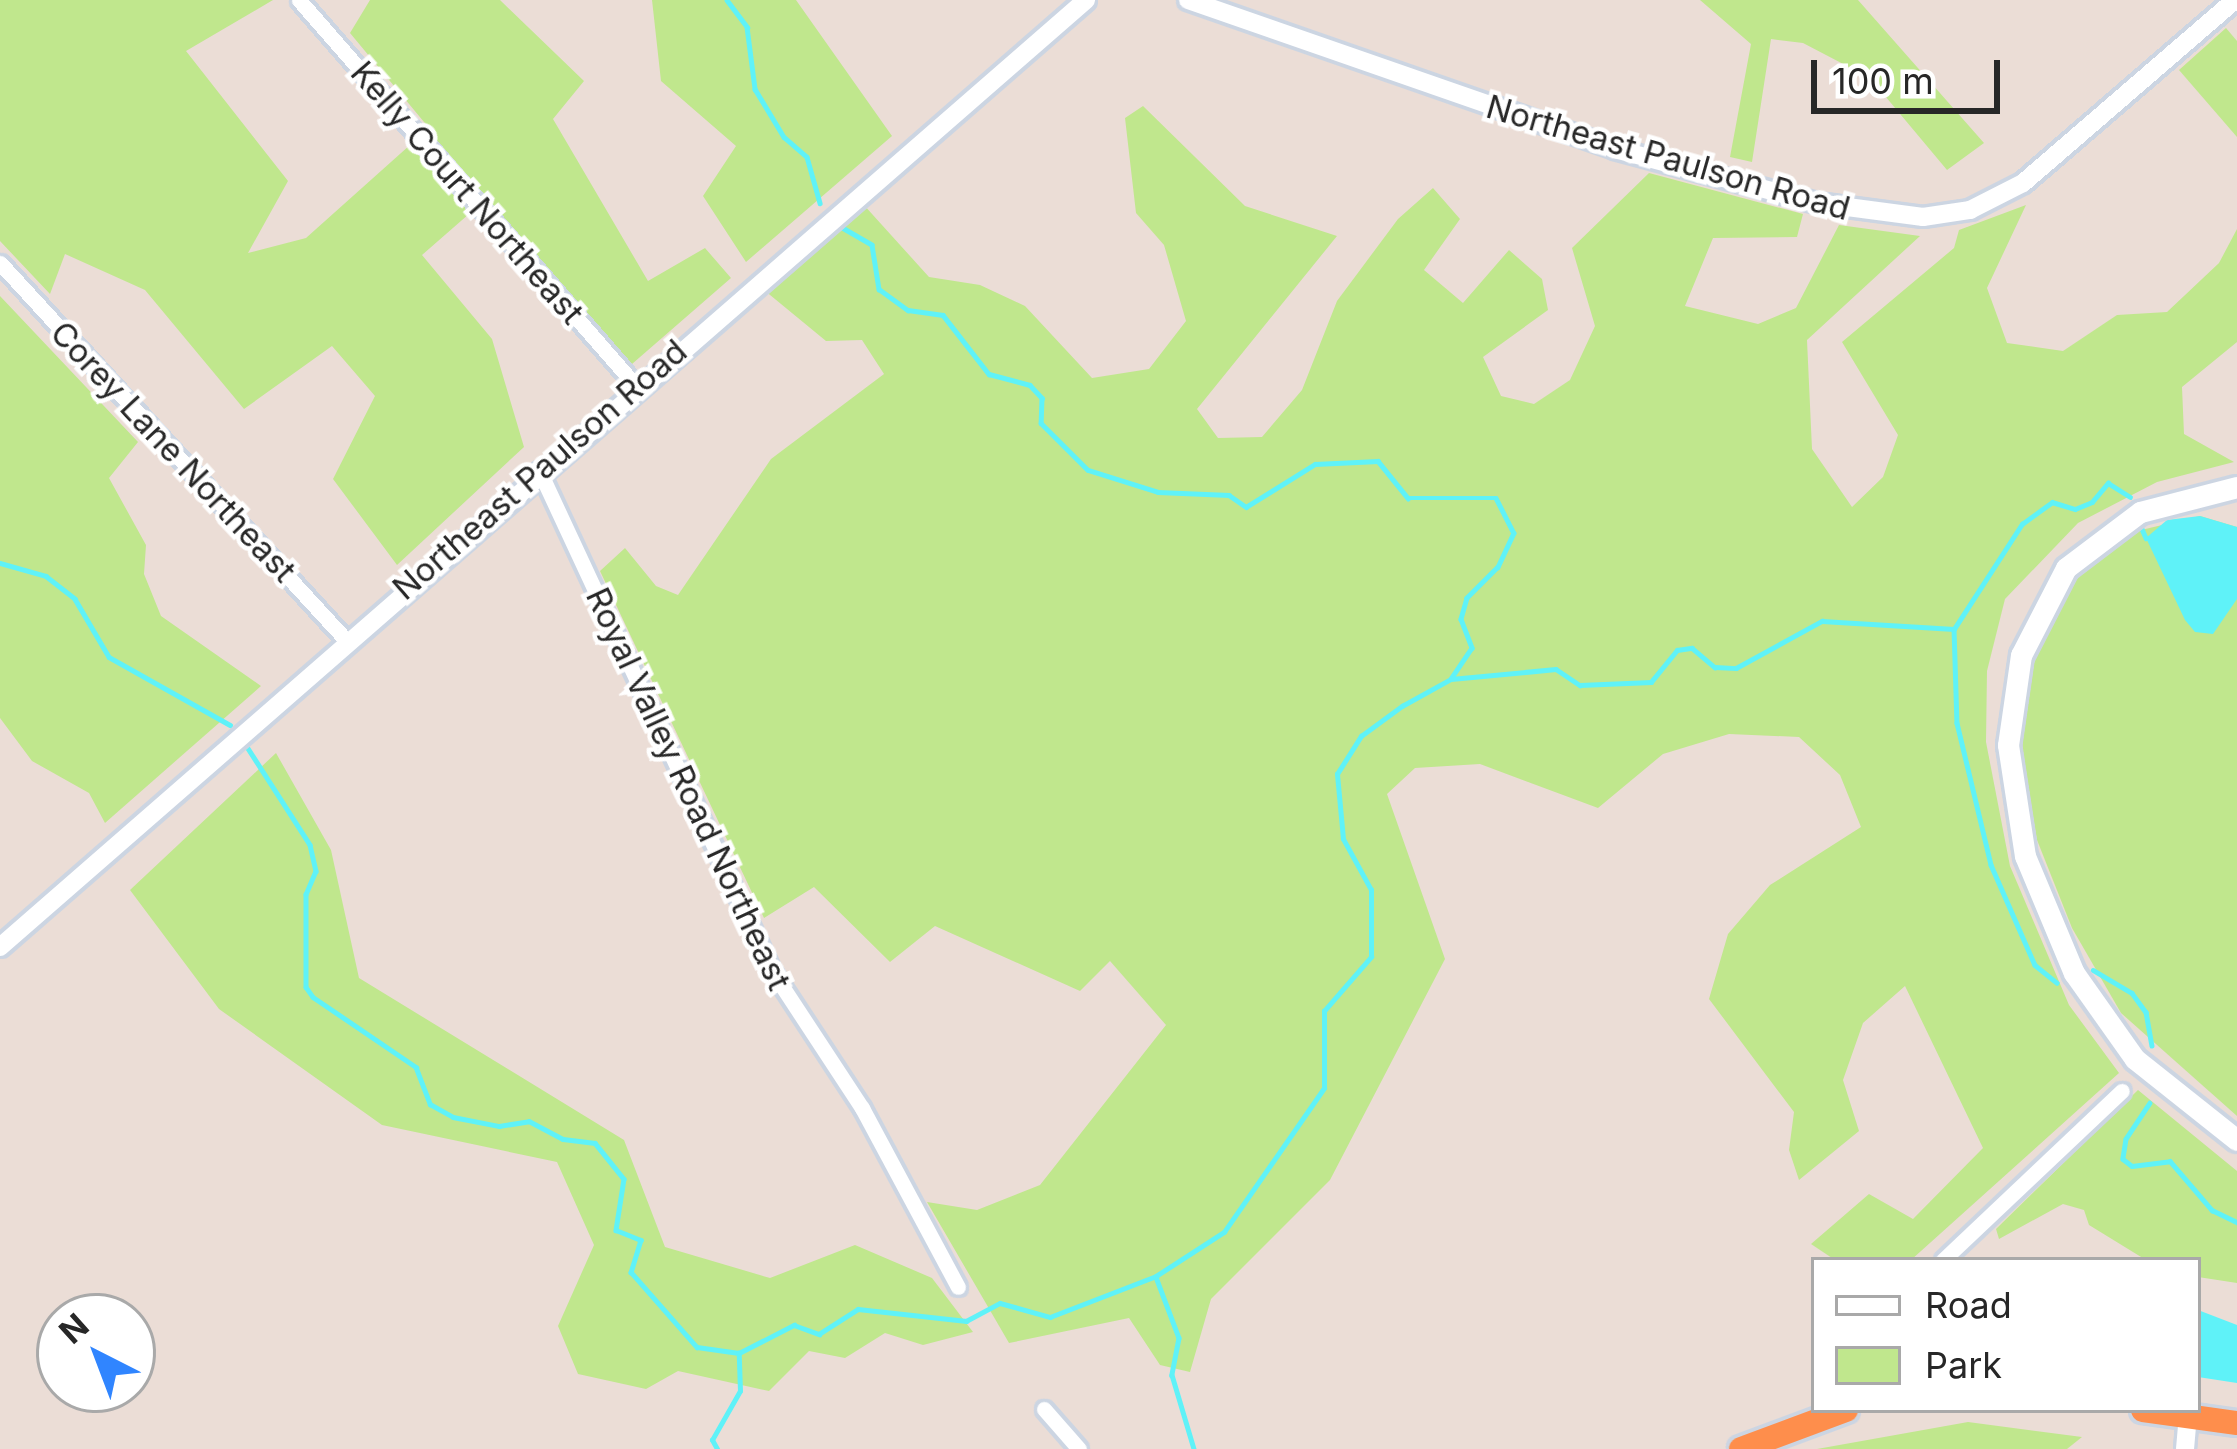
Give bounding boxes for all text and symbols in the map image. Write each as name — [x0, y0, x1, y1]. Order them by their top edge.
scale bar — [1817, 36, 2006, 110]
street label: Kelly Court Northeast — [342, 54, 592, 332]
text: 100 m — [1832, 59, 1934, 103]
street label: Northeast Paulson Road — [1482, 87, 1854, 229]
street label: Corey Lane Northeast — [42, 314, 304, 590]
street label: Northeast Paulson Road — [385, 332, 695, 608]
street label: Royal Valley Road Northeast — [577, 582, 799, 996]
legend — [1811, 1257, 2201, 1413]
text: Road — [1925, 1283, 2012, 1327]
north arrow — [36, 1293, 156, 1413]
text: N — [51, 1305, 97, 1352]
text: Park — [1925, 1343, 2002, 1387]

